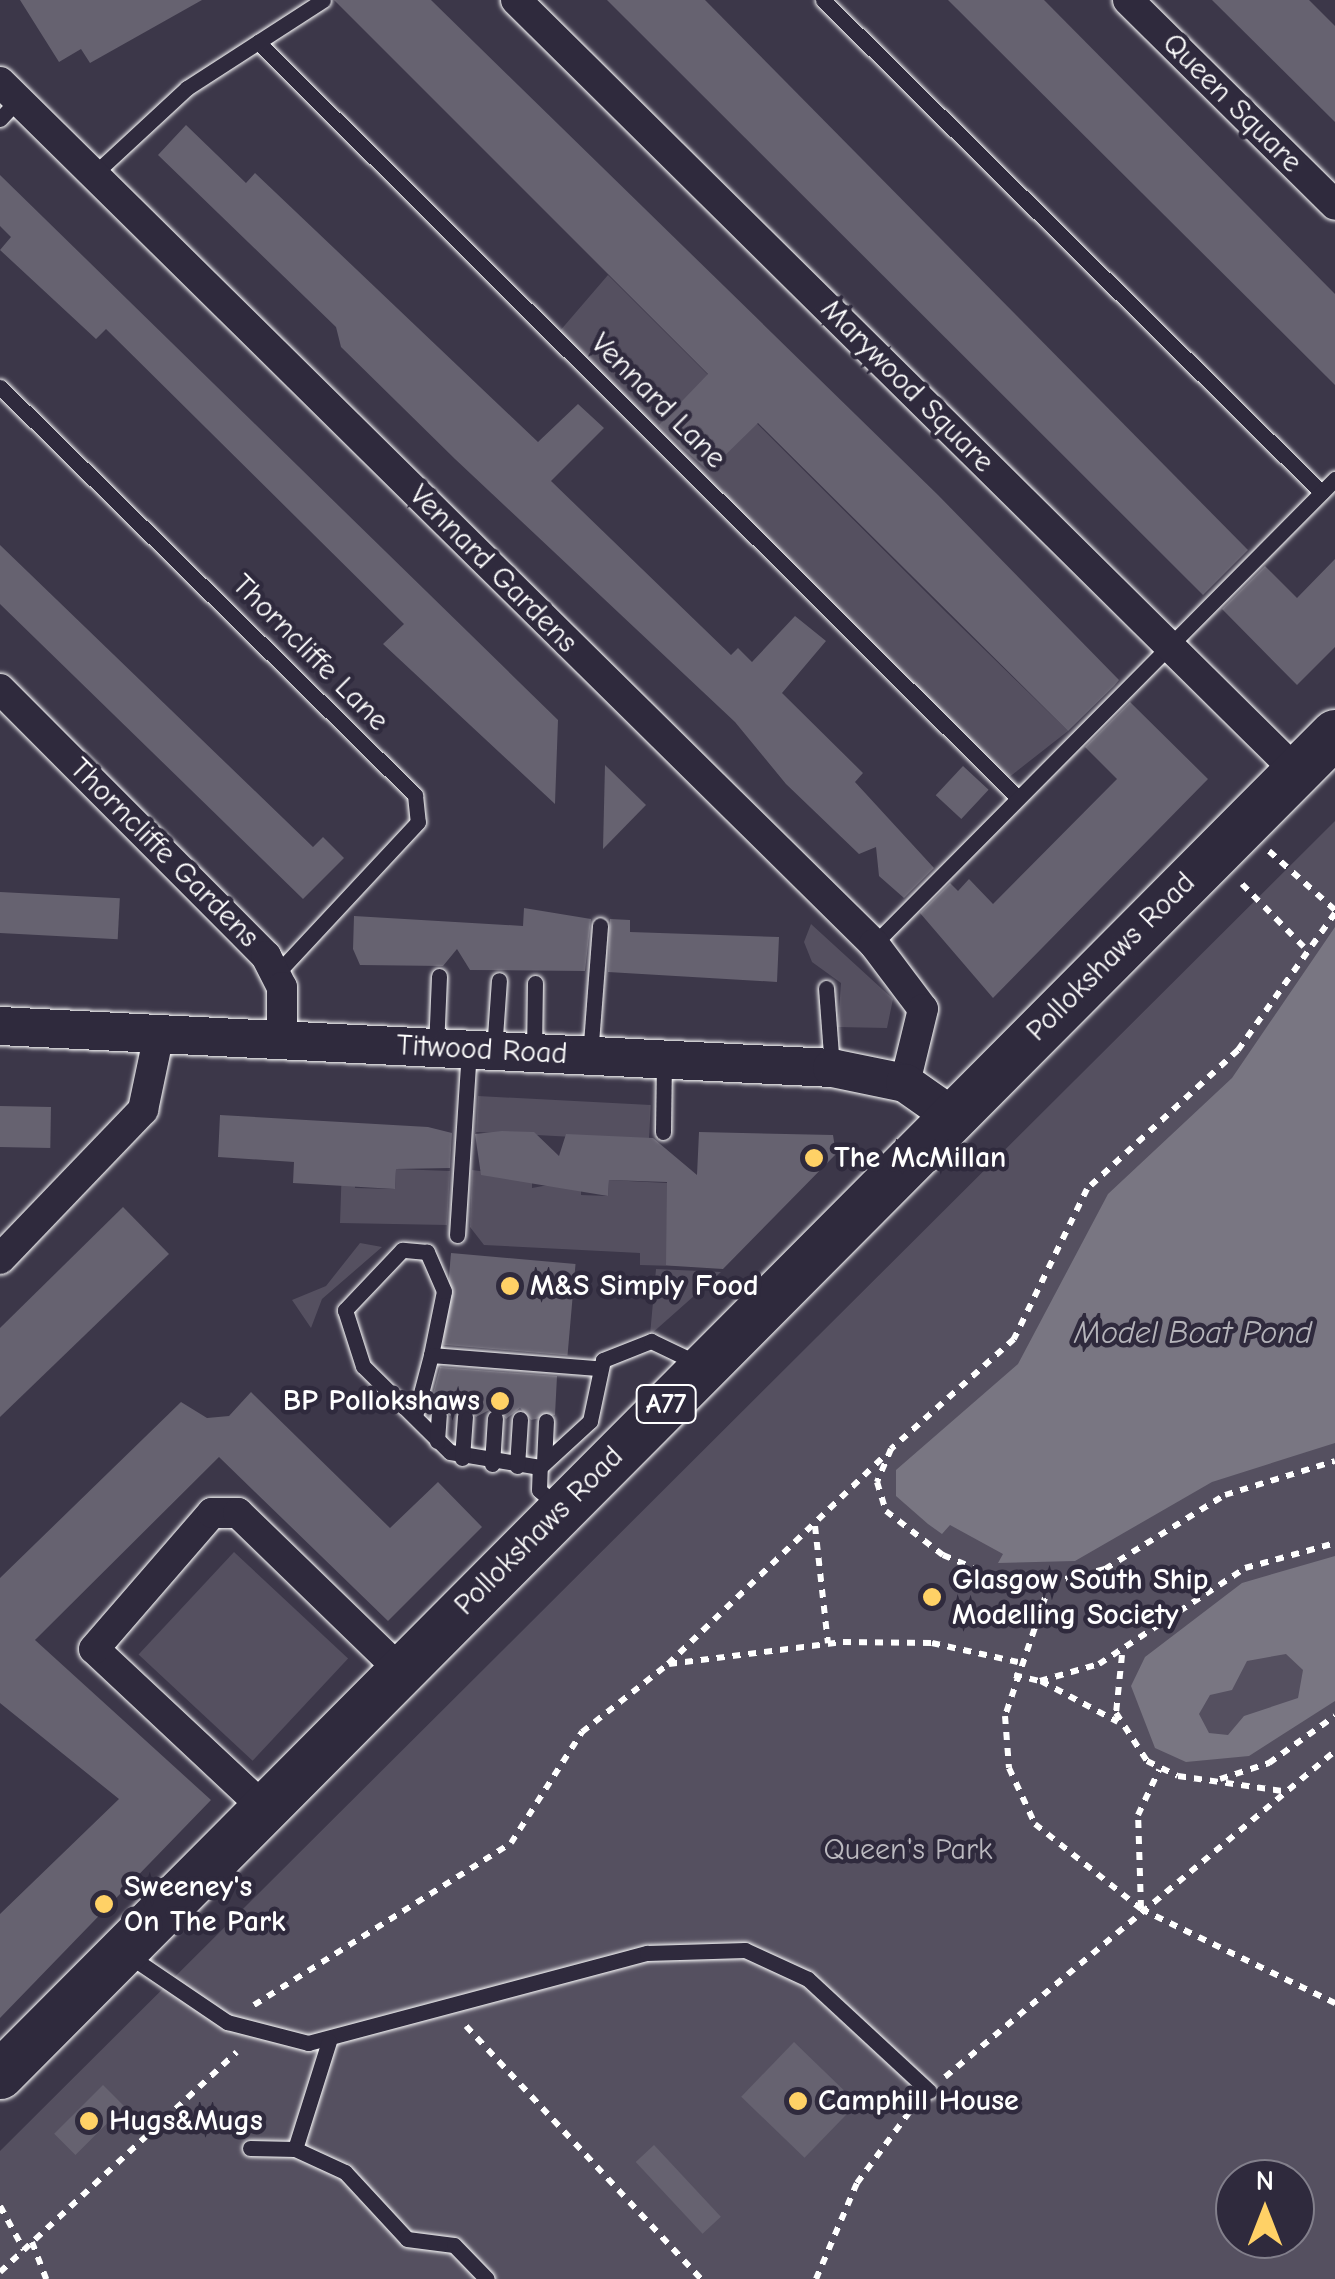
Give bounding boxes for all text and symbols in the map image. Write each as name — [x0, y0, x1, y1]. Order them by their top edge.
street label: Queen Square — [1155, 26, 1309, 180]
street label: Marywood Square — [813, 292, 1001, 480]
street label: Vennard Lane — [583, 326, 733, 476]
street label: Vennard Gardens — [401, 477, 585, 661]
street label: Thorncliffe Lane — [224, 567, 396, 739]
street label: Thorncliffe Gardens — [62, 751, 266, 955]
street label: Pollokshaws Road — [1019, 865, 1203, 1049]
street label: Titwood Road — [396, 1028, 568, 1072]
place label: The McMillan — [834, 1140, 1006, 1176]
marker: The McMillan — [803, 1147, 825, 1169]
place label: M&S Simply Food — [530, 1268, 759, 1304]
marker: M&S Simply Food — [499, 1275, 521, 1297]
water label: Model Boat Pond — [1074, 1314, 1312, 1352]
road number: A77 — [634, 1381, 698, 1427]
place label: BP Pollokshaws — [283, 1383, 480, 1419]
marker: BP Pollokshaws — [489, 1390, 511, 1412]
street label: Pollokshaws Road — [447, 1439, 631, 1623]
place label: Glasgow South Ship Modelling Society — [952, 1562, 1208, 1632]
marker: Glasgow South Ship Modelling Society — [921, 1586, 943, 1608]
park label: Queen's Park — [823, 1832, 993, 1868]
place label: Sweeney's On The Park — [124, 1869, 286, 1940]
marker: Sweeney's On The Park — [93, 1893, 115, 1915]
place label: Camphill House — [818, 2083, 1019, 2119]
marker: Camphill House — [787, 2090, 809, 2112]
place label: Hugs&Mugs — [109, 2103, 263, 2139]
marker: Hugs&Mugs — [78, 2110, 100, 2132]
north arrow — [1215, 2159, 1315, 2259]
text: N — [1256, 2165, 1274, 2197]

